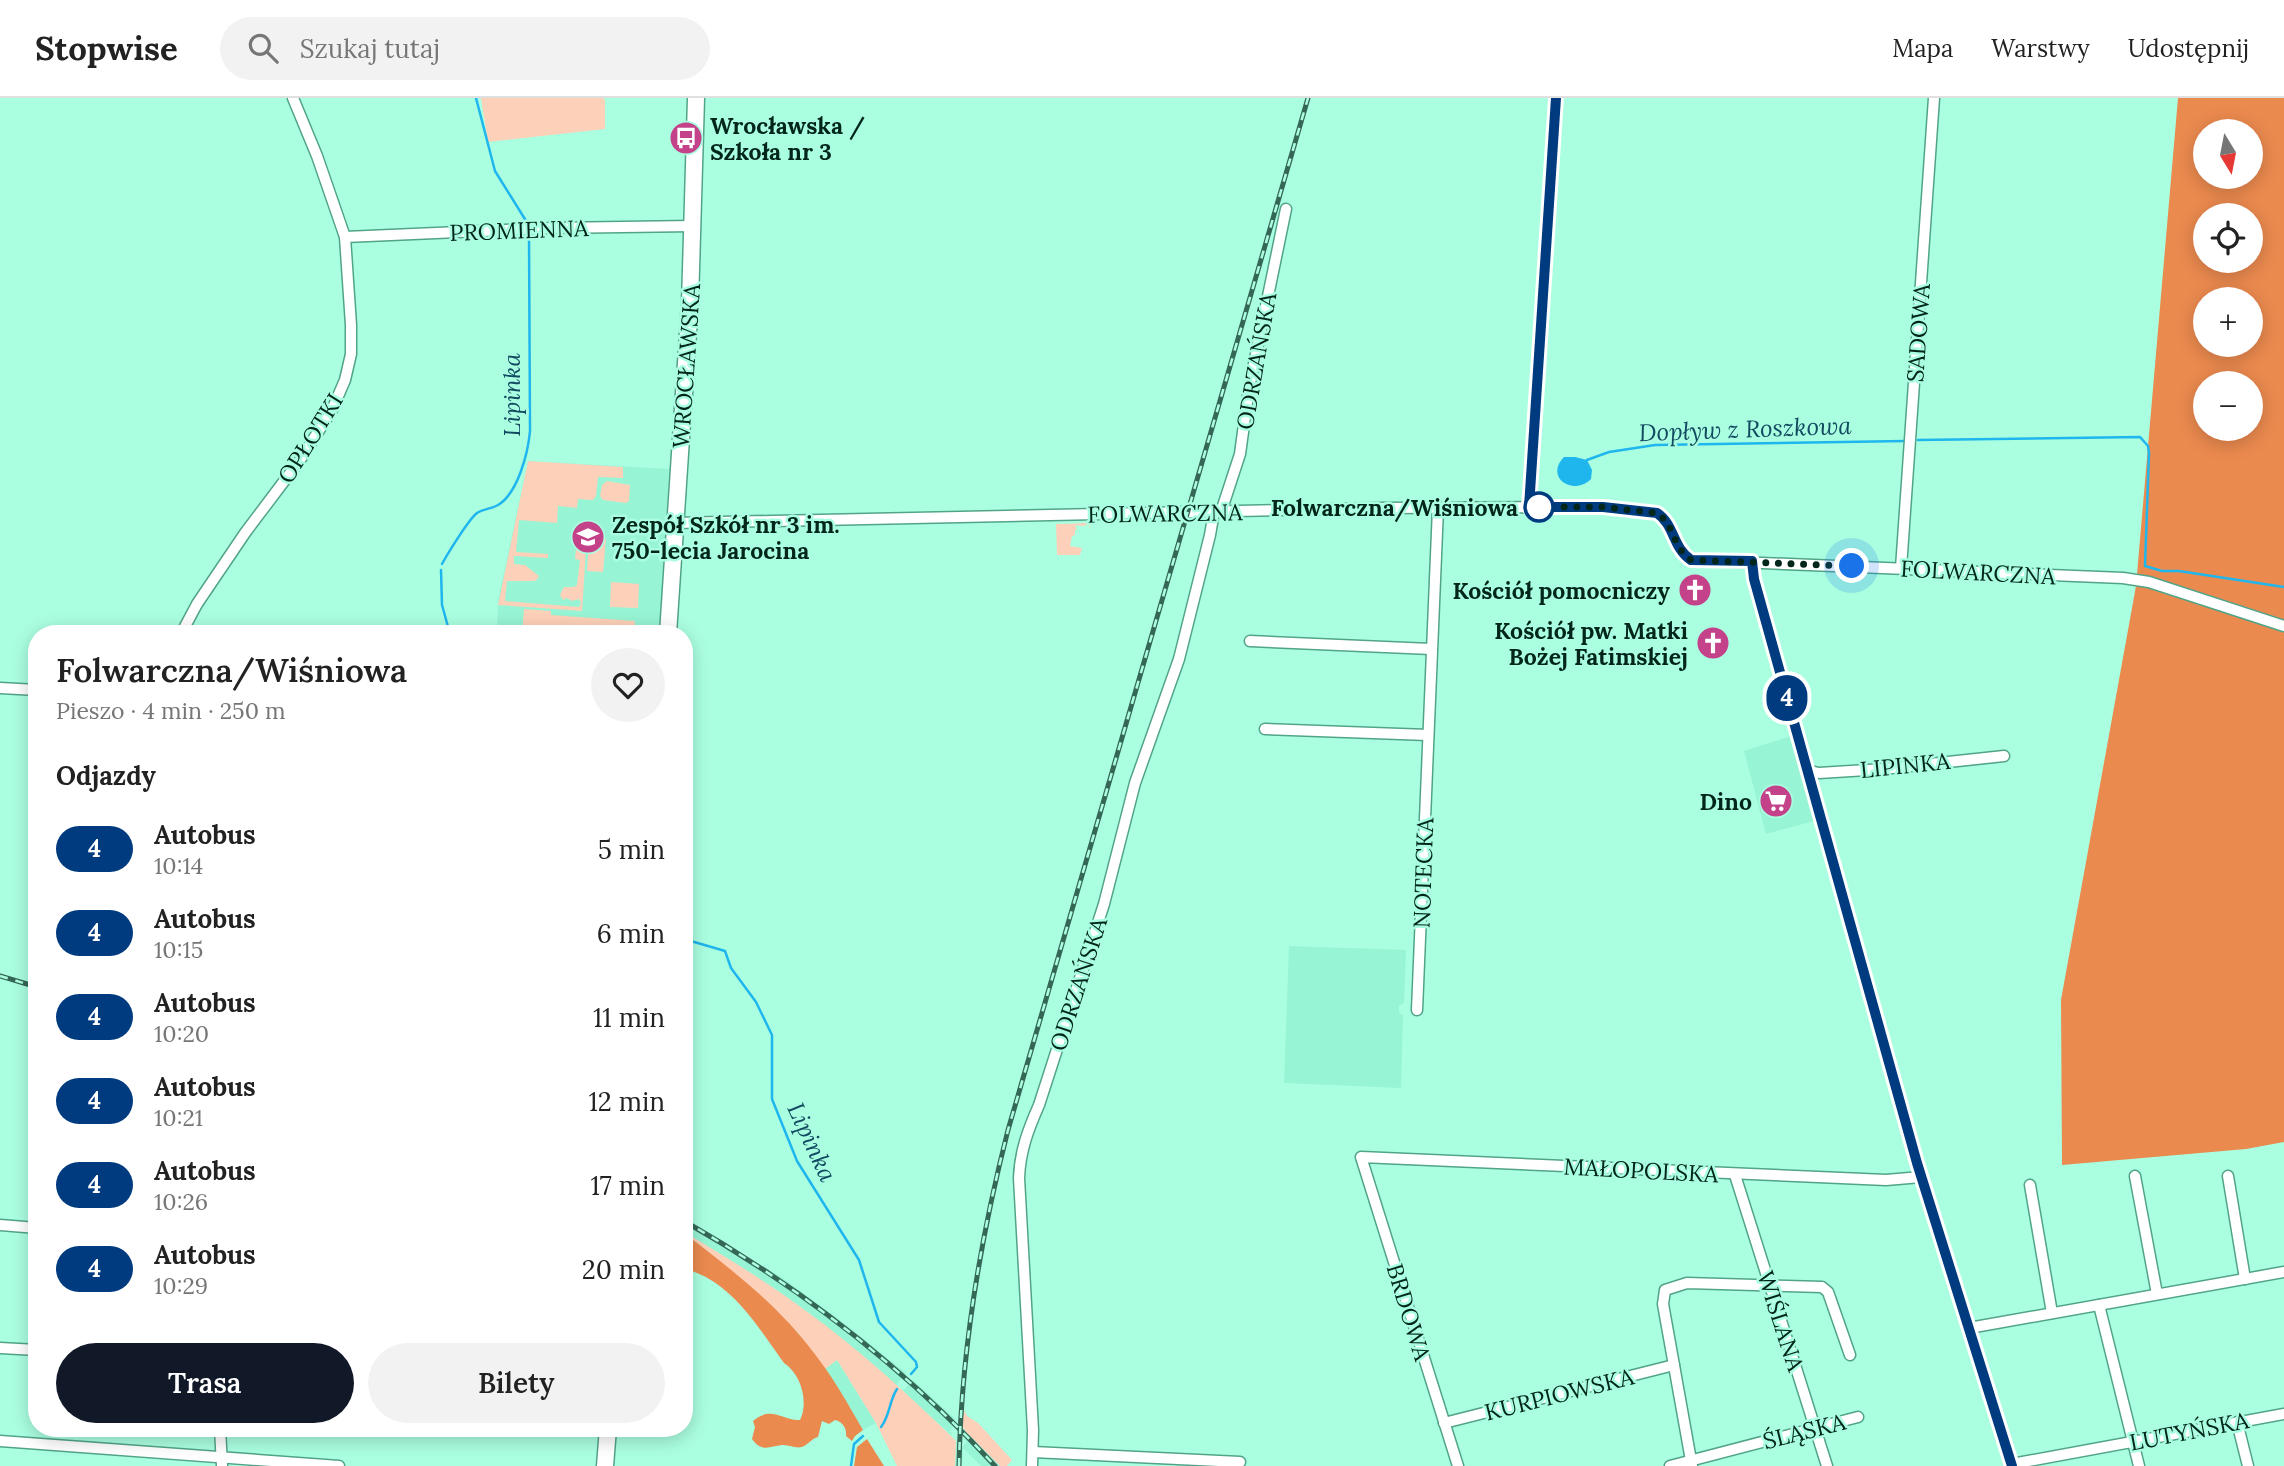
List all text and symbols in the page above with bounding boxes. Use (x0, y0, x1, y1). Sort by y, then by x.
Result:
search box (220, 17, 710, 80)
text: Stopwise (35, 27, 178, 69)
icon: search (244, 29, 282, 67)
text: Szukaj tutaj (300, 32, 440, 65)
text: Mapa (1892, 33, 1953, 64)
text: Warstwy (1991, 33, 2090, 64)
text: Udostępnij (2128, 33, 2249, 64)
place label: Wrocławska / Szkoła nr 3 (710, 111, 865, 166)
bus stop icon: Wrocławska / Szkoła nr 3 (667, 119, 705, 157)
north arrow (2193, 119, 2263, 189)
map controls (2193, 119, 2263, 441)
button: locate (2193, 203, 2263, 273)
street label: PROMIENNA (449, 213, 590, 247)
street label: WROCŁAWSKA (666, 282, 706, 449)
street label: SADOWA (1900, 282, 1936, 383)
button: + (2193, 287, 2263, 357)
street label: ODRZAŃSKA (1230, 290, 1282, 432)
water label: Lipinka (496, 353, 527, 437)
button: − (2193, 371, 2263, 441)
street label: OPŁOTKI (271, 388, 349, 488)
water label: Dopływ z Roszkowa (1638, 410, 1853, 448)
marker: Folwarczna/Wiśniowa (1524, 492, 1554, 522)
place label: Folwarczna/Wiśniowa (1271, 493, 1518, 523)
street label: FOLWARCZNA (1087, 497, 1243, 529)
place label: Zespół Szkół nr 3 im. 750-lecia Jarocina (612, 510, 840, 565)
school or university icon: Zespół Szkół nr 3 im. 750-lecia Jarocina (569, 518, 607, 556)
your location (1834, 548, 1869, 583)
street label: FOLWARCZNA (1900, 553, 2057, 591)
church icon: Kościół pomocniczy (1676, 571, 1714, 609)
place label: Kościół pomocniczy (1452, 576, 1670, 605)
place label: Kościół pw. Matki Bożej Fatimskiej (1494, 616, 1688, 671)
church icon: Kościół pw. Matki Bożej Fatimskiej (1694, 624, 1732, 662)
button: heart (591, 648, 665, 722)
text: Folwarczna/Wiśniowa (56, 649, 407, 691)
line badge: 4 (1764, 675, 1810, 721)
text: 4 (1780, 682, 1794, 713)
text: Pieszo · 4 min · 250 m (56, 696, 286, 725)
street label: LIPINKA (1859, 746, 1952, 784)
text: Odjazdy (56, 759, 156, 792)
supermarket icon: Dino (1757, 782, 1795, 820)
place label: Dino (1699, 787, 1752, 816)
street label: NOTECKA (1407, 817, 1439, 929)
text: Autobus (154, 818, 256, 851)
text: 4 (88, 833, 101, 864)
text: 5 min (598, 833, 665, 866)
text: 10:14 (154, 851, 203, 880)
text: Autobus (154, 902, 256, 935)
street label: ODRZAŃSKA (1043, 913, 1113, 1054)
text: 4 (88, 917, 101, 948)
text: 6 min (597, 917, 665, 950)
text: 10:15 (154, 935, 203, 964)
text: Autobus (154, 986, 256, 1019)
text: 4 (88, 1001, 101, 1032)
text: 11 min (593, 1001, 665, 1034)
text: 10:20 (154, 1019, 209, 1048)
text: Autobus (154, 1070, 256, 1103)
text: 4 (88, 1085, 101, 1116)
text: 12 min (588, 1085, 665, 1118)
water label: Lipinka (780, 1098, 844, 1187)
text: 10:21 (154, 1103, 203, 1132)
street label: MAŁOPOLSKA (1563, 1151, 1720, 1189)
text: Autobus (154, 1154, 256, 1187)
text: 4 (88, 1169, 101, 1200)
text: 17 min (590, 1169, 665, 1202)
text: 10:26 (154, 1187, 208, 1216)
text: Autobus (154, 1238, 256, 1271)
text: 4 (88, 1253, 101, 1284)
text: 20 min (582, 1253, 665, 1286)
street label: BRDOWA (1381, 1260, 1438, 1365)
street label: WIŚLANA (1751, 1267, 1811, 1375)
text: 10:29 (154, 1271, 208, 1300)
button: Trasa (56, 1343, 354, 1423)
button: Bilety (368, 1343, 665, 1423)
street label: KURPIOWSKA (1481, 1361, 1637, 1427)
street label: LUTYŃSKA (2127, 1405, 2252, 1457)
street label: ŚLĄSKA (1760, 1407, 1849, 1455)

